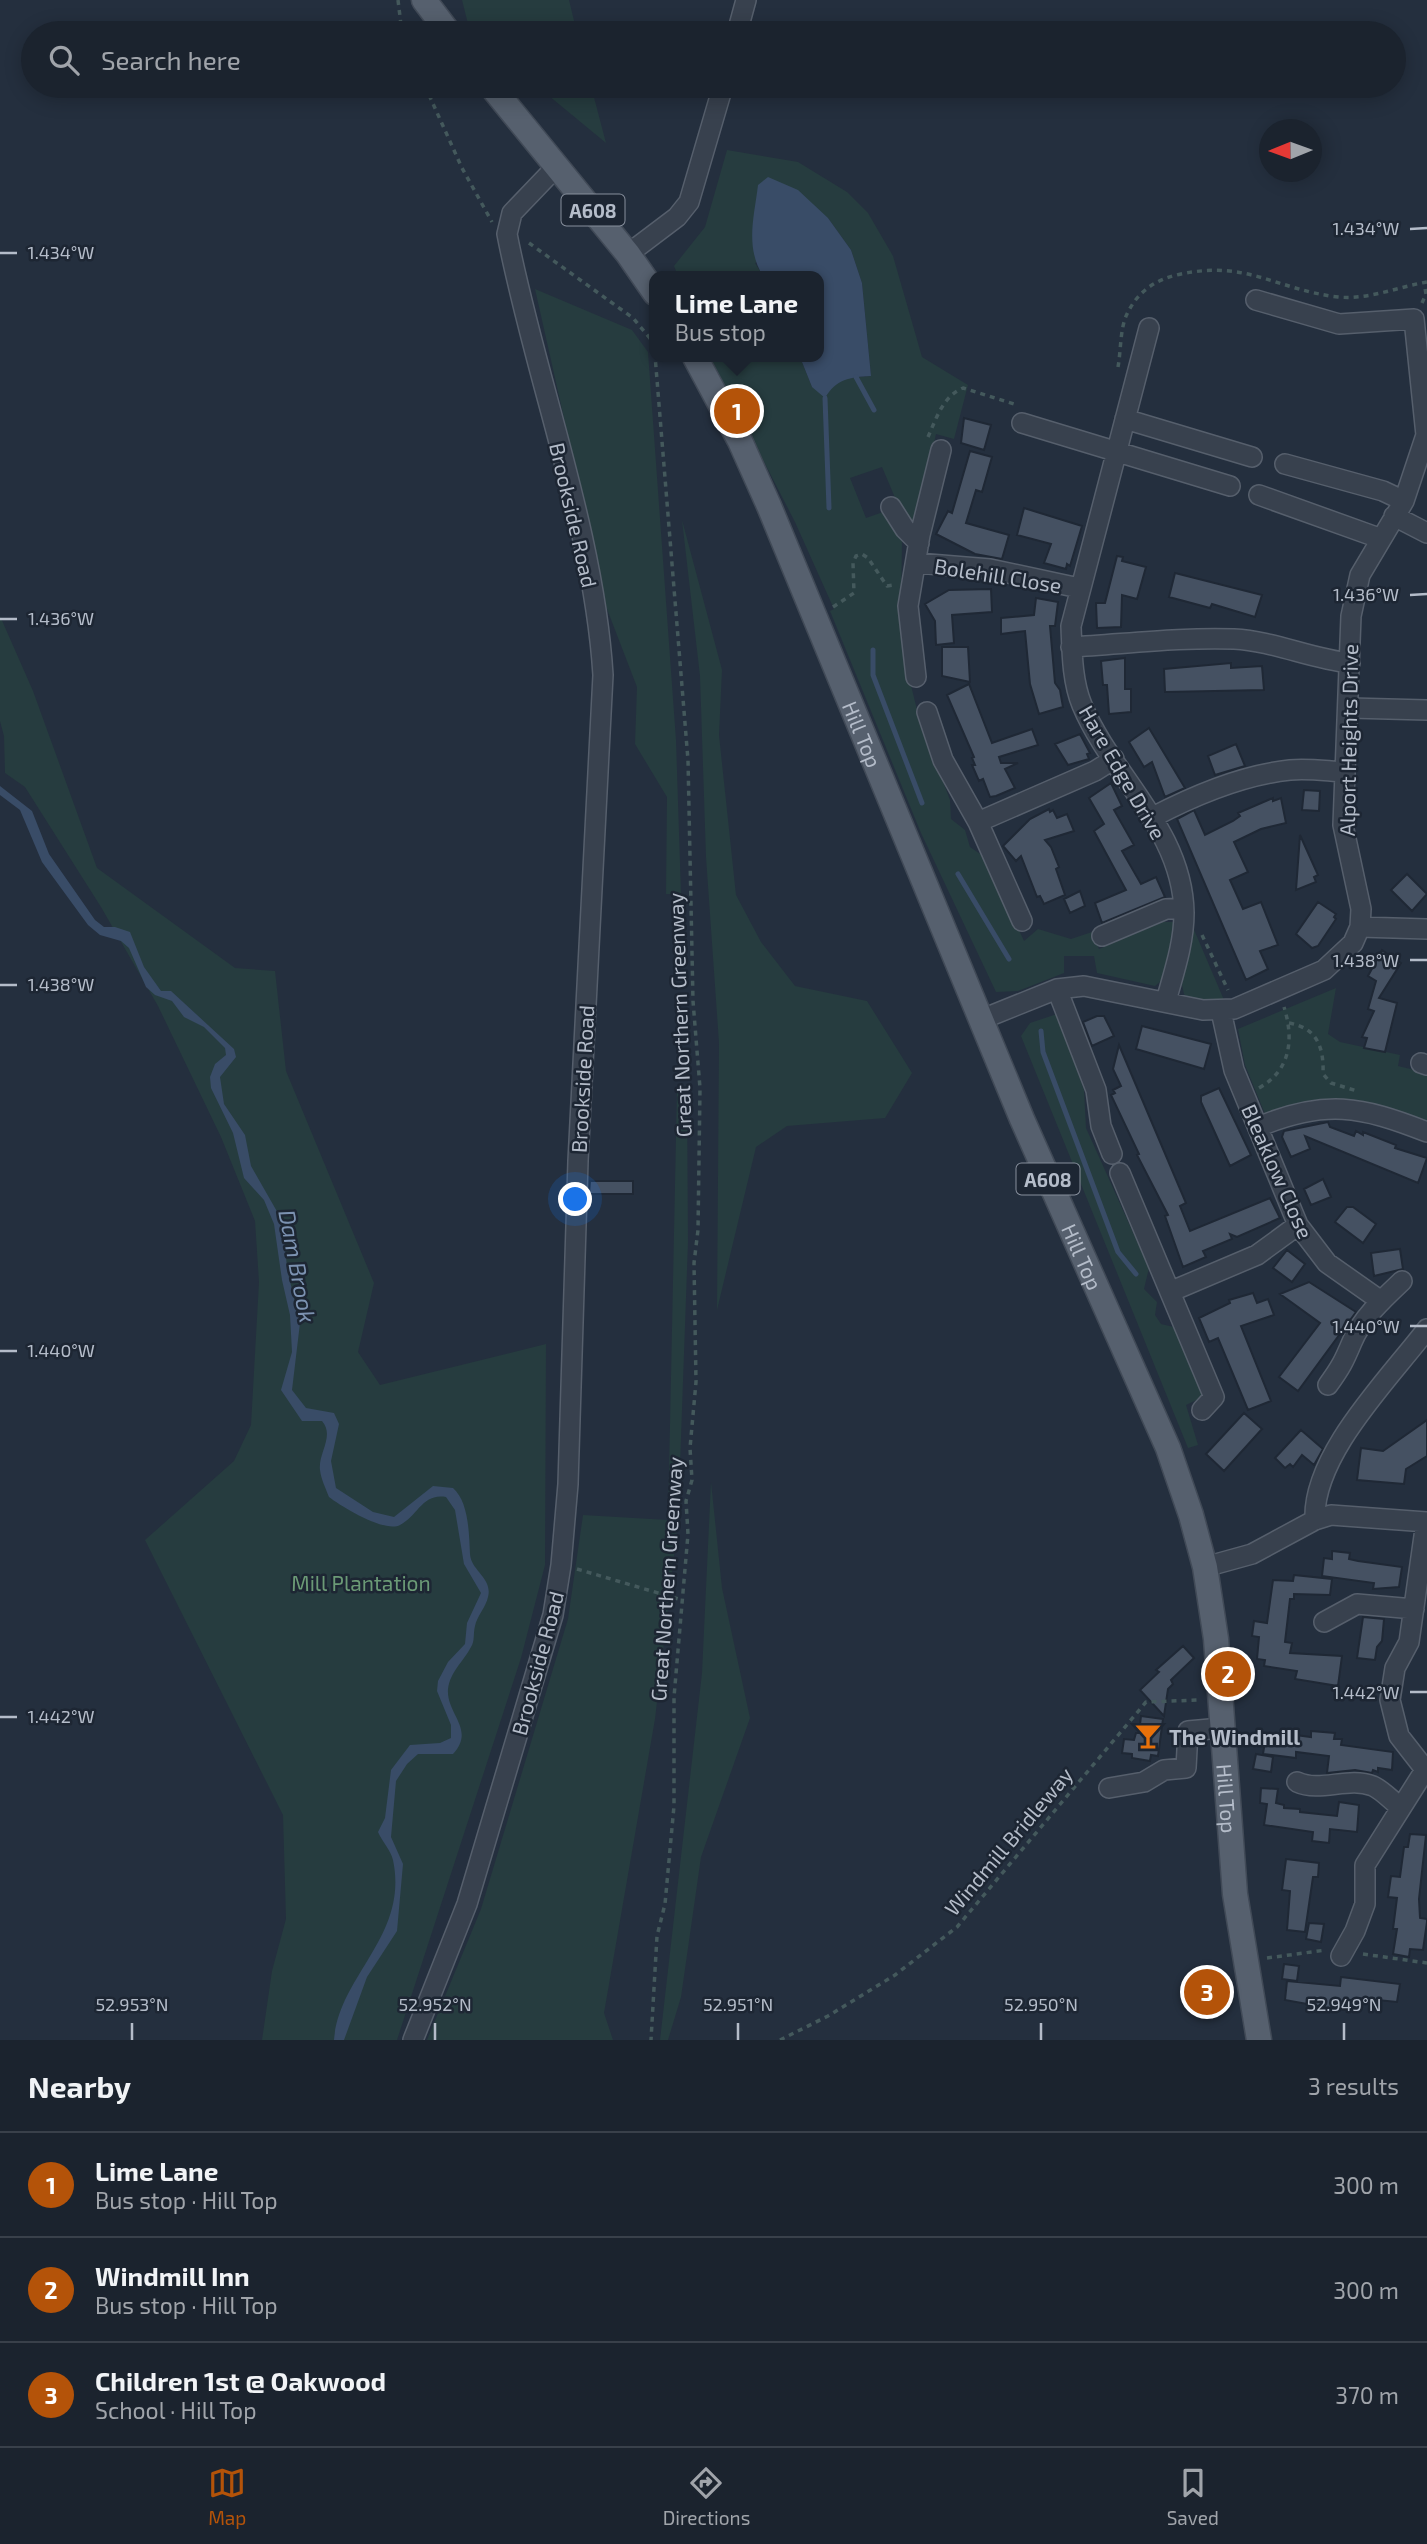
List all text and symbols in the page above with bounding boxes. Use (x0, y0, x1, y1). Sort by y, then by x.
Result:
search box (21, 21, 1406, 98)
icon: search (45, 41, 83, 79)
text: Search here (101, 44, 241, 75)
north arrow (1259, 119, 1322, 182)
road number: A608 (562, 194, 624, 226)
text: 1.434°W (1333, 217, 1399, 239)
text: 1.434°W (28, 241, 94, 263)
popup (649, 271, 824, 362)
text: Lime Lane (675, 287, 798, 318)
text: Bus stop (675, 318, 766, 346)
pin: 1 (714, 385, 760, 437)
street label: Brookside Road (545, 440, 603, 590)
street label: Bolehill Close (933, 553, 1063, 597)
text: 1.436°W (1333, 583, 1399, 605)
text: 1.436°W (28, 607, 94, 629)
street label: Alport Heights Drive (1334, 644, 1362, 836)
street label: Hill Top (838, 697, 888, 771)
street label: Hare Edge Drive (1074, 700, 1172, 844)
street label: Great Northern Greenway (662, 892, 696, 1138)
text: 1.438°W (1333, 949, 1399, 971)
text: 1.438°W (28, 973, 94, 995)
street label: Brookside Road (566, 1004, 598, 1154)
street label: Bleaklow Close (1237, 1100, 1319, 1242)
road number: A608 (1016, 1163, 1080, 1194)
your location (558, 1182, 592, 1216)
water label: Dam Brook (273, 1207, 323, 1325)
street label: Hill Top (1057, 1220, 1108, 1293)
text: 1.440°W (1332, 1315, 1400, 1337)
text: 1.440°W (27, 1339, 95, 1361)
street label: Great Northern Greenway (645, 1456, 687, 1702)
park label: Mill Plantation (291, 1570, 431, 1595)
street label: Brookside Road (506, 1588, 568, 1738)
pin: 2 (1205, 1648, 1251, 1700)
text: 1.442°W (1333, 1681, 1399, 1703)
text: 1.442°W (28, 1705, 94, 1727)
bar icon: The Windmill (1133, 1721, 1163, 1751)
place label: The Windmill (1169, 1724, 1300, 1749)
street label: Windmill Bridleway (939, 1762, 1077, 1920)
street label: Hill Top (1213, 1763, 1243, 1834)
pin: 3 (1184, 1966, 1230, 2018)
text: 52.953°N (95, 1993, 169, 2015)
text: 52.952°N (398, 1993, 472, 2015)
text: 52.951°N (703, 1993, 773, 2015)
text: 52.950°N (1004, 1993, 1078, 2015)
text: 52.949°N (1307, 1993, 1381, 2015)
text: Nearby (28, 2068, 131, 2104)
text: 3 results (1308, 2072, 1399, 2100)
text: Lime Lane (95, 2155, 218, 2186)
text: 1 (46, 2171, 56, 2199)
text: 300 m (1333, 2171, 1399, 2199)
text: Bus stop · Hill Top (95, 2186, 278, 2214)
text: Windmill Inn (95, 2260, 250, 2291)
text: 2 (44, 2276, 58, 2304)
text: 300 m (1333, 2276, 1399, 2304)
text: Bus stop · Hill Top (95, 2291, 278, 2319)
text: Children 1st @ Oakwood (95, 2365, 386, 2396)
text: 3 (44, 2381, 58, 2409)
text: 370 m (1335, 2381, 1399, 2409)
text: School · Hill Top (95, 2396, 257, 2424)
tab: Map (208, 2464, 246, 2529)
tab: Directions (663, 2464, 750, 2529)
tab: Saved (1167, 2464, 1219, 2529)

